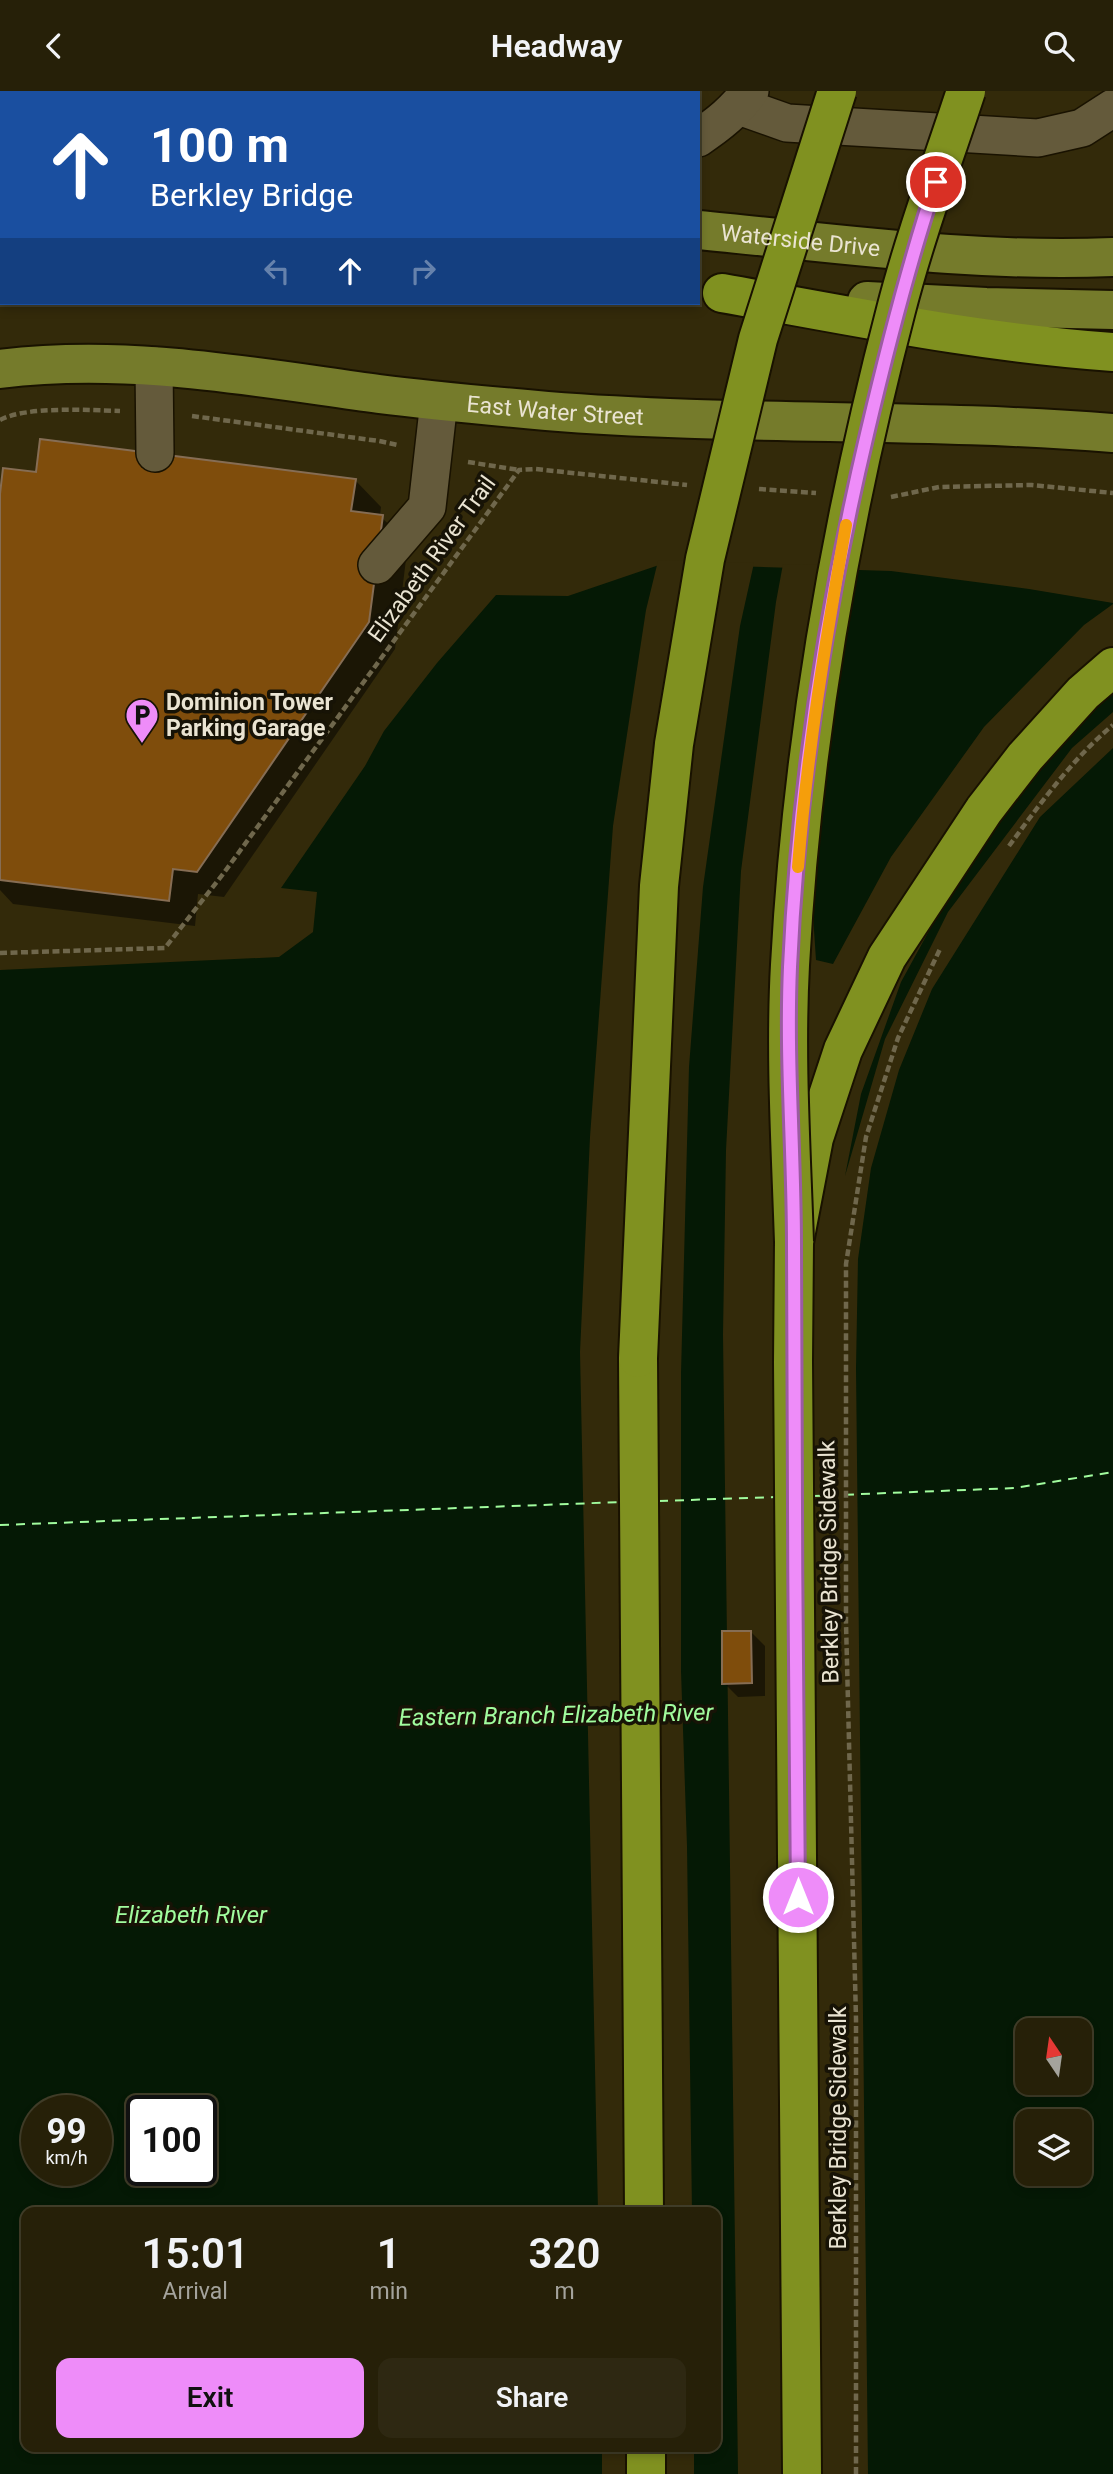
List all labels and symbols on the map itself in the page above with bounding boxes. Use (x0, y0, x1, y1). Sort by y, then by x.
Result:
pin (906, 152, 966, 212)
street label: Waterside Drive (719, 219, 881, 262)
street label: East Water Street (466, 390, 644, 430)
street label: Elizabeth River Trail (363, 471, 501, 647)
place label: Dominion Tower Parking Garage (166, 689, 334, 742)
parking icon: Dominion Tower Parking Garage (123, 696, 161, 745)
street label: Berkley Bridge Sidewalk (813, 1440, 845, 1684)
water label: Eastern Branch Elizabeth River (398, 1698, 715, 1732)
position arrow (761, 1860, 835, 1934)
water label: Elizabeth River (115, 1901, 268, 1929)
street label: Berkley Bridge Sidewalk (825, 2006, 852, 2250)
north arrow (1015, 2018, 1092, 2095)
speed limit sign: 100 (126, 2095, 217, 2186)

